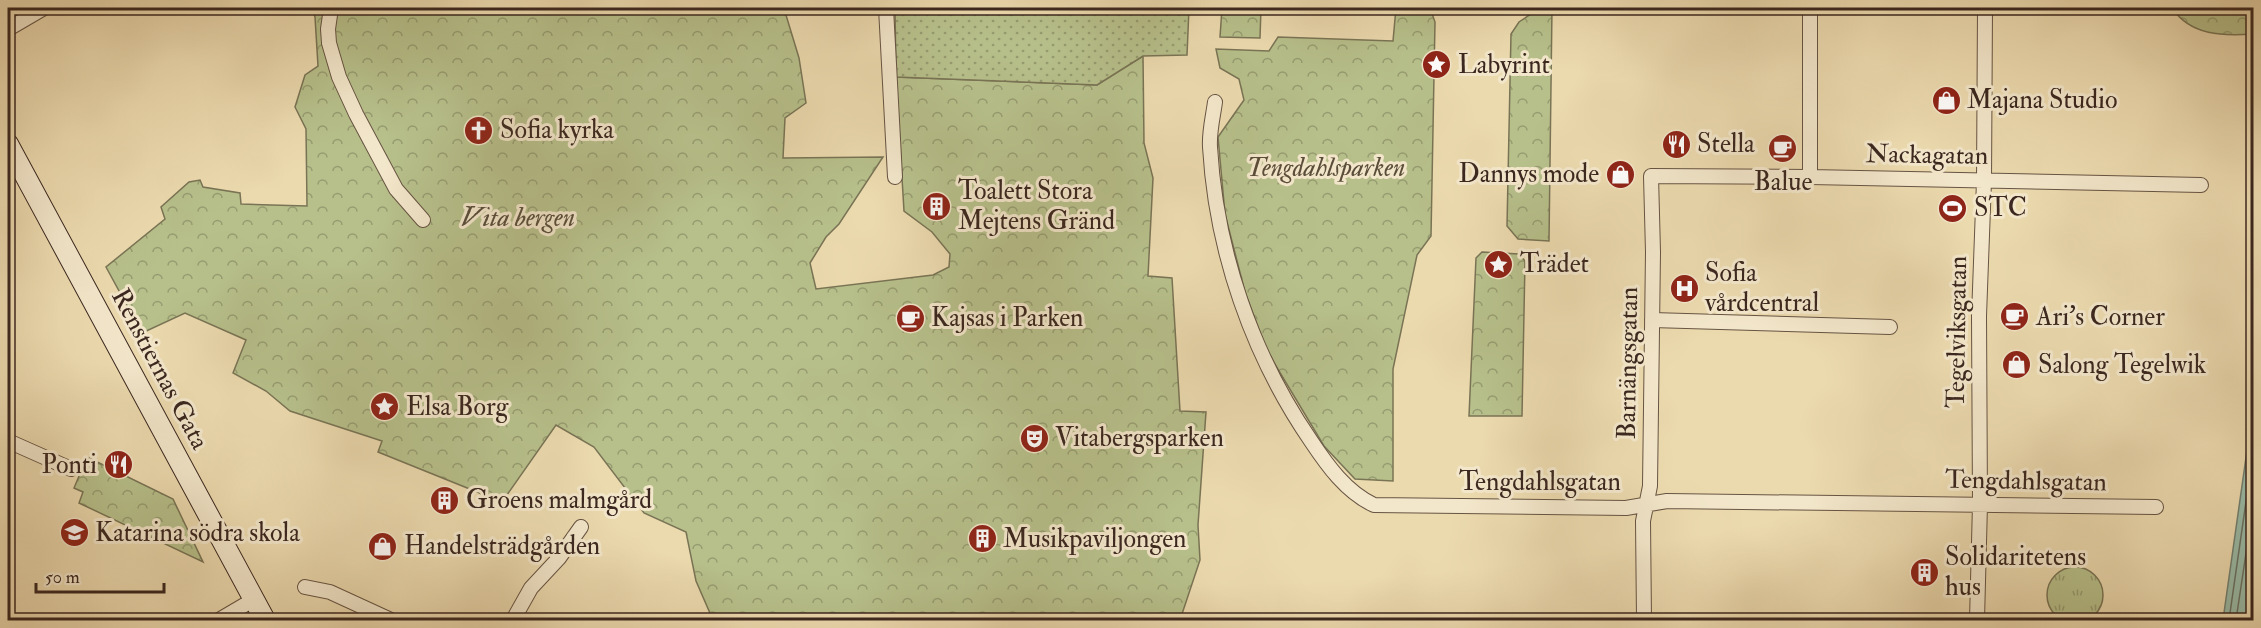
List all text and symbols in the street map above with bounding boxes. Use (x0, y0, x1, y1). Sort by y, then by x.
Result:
place icon: Labyrint (1421, 49, 1453, 81)
place label: Labyrint (1458, 49, 1550, 81)
shop icon: Majana Studio (1930, 84, 1962, 116)
place label: Majana Studio (1967, 84, 2117, 116)
church icon: Sofia kyrka (463, 114, 495, 146)
place label: Sofia kyrka (500, 114, 614, 146)
restaurant icon: Stella (1660, 128, 1692, 160)
place label: Stella (1697, 128, 1755, 160)
cafe icon: Balue (1767, 132, 1799, 164)
street label: Nackagatan (1865, 138, 1989, 172)
park label: Tengdahlsparken (1247, 152, 1405, 184)
place label: Dannys mode (1459, 158, 1599, 190)
shop icon: Dannys mode (1604, 158, 1636, 190)
place label: Balue (1754, 166, 1812, 198)
place label: Toalett Stora Mejtens Gränd (958, 175, 1115, 237)
building icon: Toalett Stora Mejtens Gränd (921, 190, 953, 222)
sports icon: STC (1937, 192, 1969, 224)
place label: STC (1974, 192, 2027, 224)
park label: Vita bergen (461, 202, 575, 234)
place icon: Trädet (1483, 248, 1515, 280)
place label: Trädet (1520, 248, 1589, 280)
street label: Tegelviksgatan (1940, 256, 1974, 408)
place label: Sofia vårdcentral (1704, 257, 1820, 319)
hospital icon: Sofia vårdcentral (1668, 272, 1700, 304)
street label: Renstiernas Gata (104, 283, 216, 455)
street label: Barnängsgatan (1611, 286, 1645, 440)
cafe icon: Ari's Corner (1999, 301, 2031, 333)
place label: Ari's Corner (2035, 301, 2165, 333)
cafe icon: Kajsas i Parken (894, 302, 926, 334)
place label: Kajsas i Parken (931, 302, 1083, 334)
shop icon: Salong Tegelwik (2001, 349, 2033, 381)
place label: Salong Tegelwik (2038, 349, 2207, 381)
place icon: Elsa Borg (369, 391, 401, 423)
place label: Elsa Borg (406, 391, 510, 423)
theatre icon: Vitabergsparken (1018, 422, 1050, 454)
place label: Vitabergsparken (1055, 422, 1224, 455)
place label: Ponti (41, 449, 97, 481)
restaurant icon: Ponti (102, 449, 134, 481)
street label: Tengdahlsgatan (1945, 464, 2107, 498)
street label: Tengdahlsgatan (1459, 466, 1621, 498)
building icon: Groens malmgård (429, 484, 461, 516)
place label: Groens malmgård (466, 484, 652, 516)
school or university icon: Katarina södra skola (58, 517, 90, 549)
place label: Katarina södra skola (95, 517, 300, 549)
building icon: Musikpaviljongen (966, 523, 998, 555)
place label: Musikpaviljongen (1003, 523, 1187, 556)
shop icon: Handelsträdgården (367, 530, 399, 562)
place label: Handelsträdgården (404, 530, 600, 562)
place label: Solidaritetens hus (1945, 541, 2086, 603)
scale bar (36, 556, 164, 594)
building icon: Solidaritetens hus (1908, 556, 1940, 588)
text: 50 m (45, 566, 80, 589)

